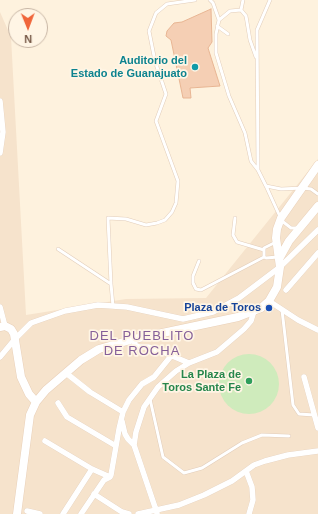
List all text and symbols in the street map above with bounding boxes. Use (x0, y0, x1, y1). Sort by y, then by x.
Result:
north arrow (8, 8, 48, 48)
text: N (24, 33, 32, 45)
place label: Auditorio del Estado de Guanajuato (71, 54, 187, 80)
marker: Auditorio del Estado de Guanajuato (190, 62, 200, 72)
place label: Plaza de Toros (184, 301, 261, 315)
marker: Plaza de Toros (264, 303, 274, 313)
district label: DEL PUEBLITO DE ROCHA (90, 328, 194, 359)
place label: La Plaza de Toros Sante Fe (162, 368, 241, 394)
marker: La Plaza de Toros Sante Fe (244, 376, 254, 386)

